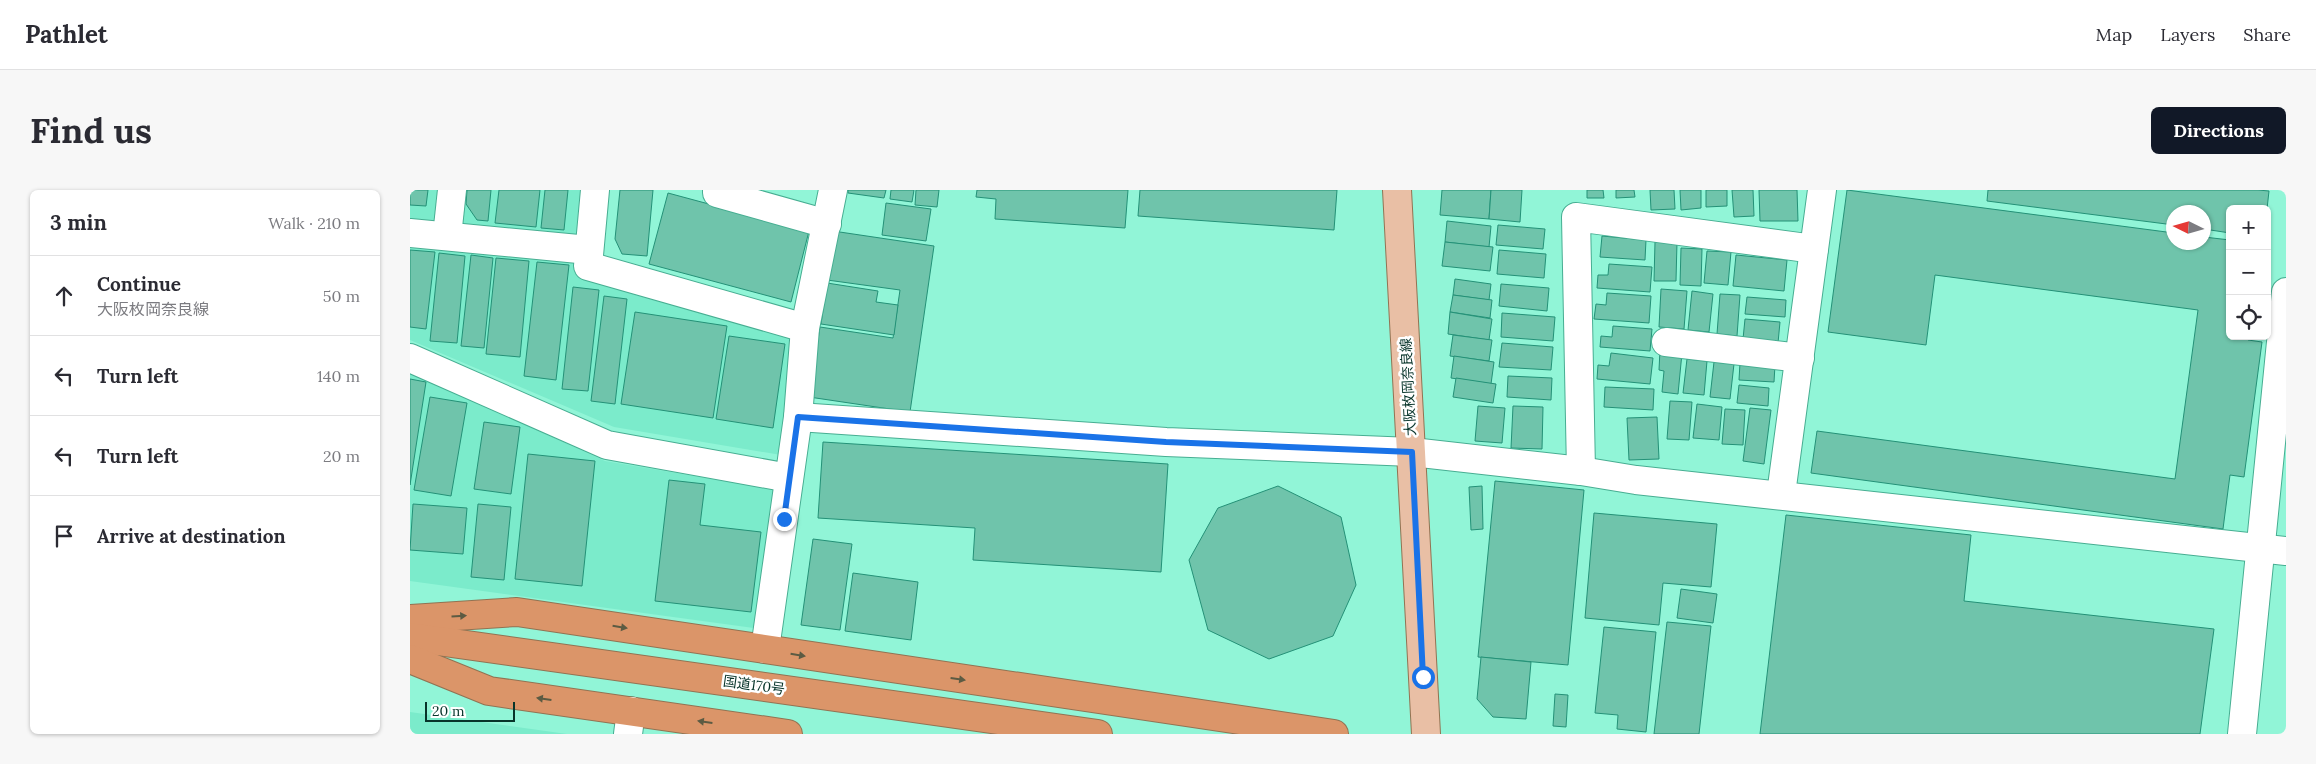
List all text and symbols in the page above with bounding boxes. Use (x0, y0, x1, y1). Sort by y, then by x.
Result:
text: Pathlet (25, 19, 108, 50)
text: Map (2096, 23, 2132, 46)
text: Layers (2160, 23, 2215, 46)
text: Share (2243, 23, 2291, 46)
button: Directions (2151, 107, 2286, 154)
text: Find us (30, 108, 152, 153)
north arrow (2166, 205, 2211, 250)
map controls (2226, 205, 2271, 340)
button: + (2226, 205, 2271, 250)
text: 3 min (50, 209, 107, 236)
text: Walk · 210 m (268, 213, 360, 233)
button: − (2226, 250, 2271, 295)
text: Continue (97, 272, 181, 296)
icon: ahead (50, 282, 78, 310)
text: 50 m (323, 286, 360, 306)
button: locate (2226, 295, 2271, 340)
text: 大阪枚岡奈良線 (97, 299, 209, 319)
street label: 大阪枚岡奈良線 (1396, 338, 1420, 436)
icon: left (50, 362, 78, 390)
text: Turn left (97, 364, 178, 388)
text: 140 m (317, 366, 360, 386)
icon: left (50, 442, 78, 470)
text: Turn left (97, 444, 178, 468)
text: 20 m (323, 446, 360, 466)
route end (773, 508, 796, 531)
icon: arrive (50, 522, 78, 550)
text: Arrive at destination (97, 524, 286, 548)
one-way arrow (451, 611, 467, 619)
one-way arrow (612, 624, 628, 632)
one-way arrow (790, 651, 806, 659)
route start (1412, 666, 1435, 689)
street label: 国道170号 (722, 672, 786, 698)
one-way arrow (951, 675, 967, 683)
one-way arrow (536, 694, 552, 702)
scale bar (425, 699, 515, 722)
text: 20 m (432, 702, 464, 720)
one-way arrow (697, 718, 713, 726)

